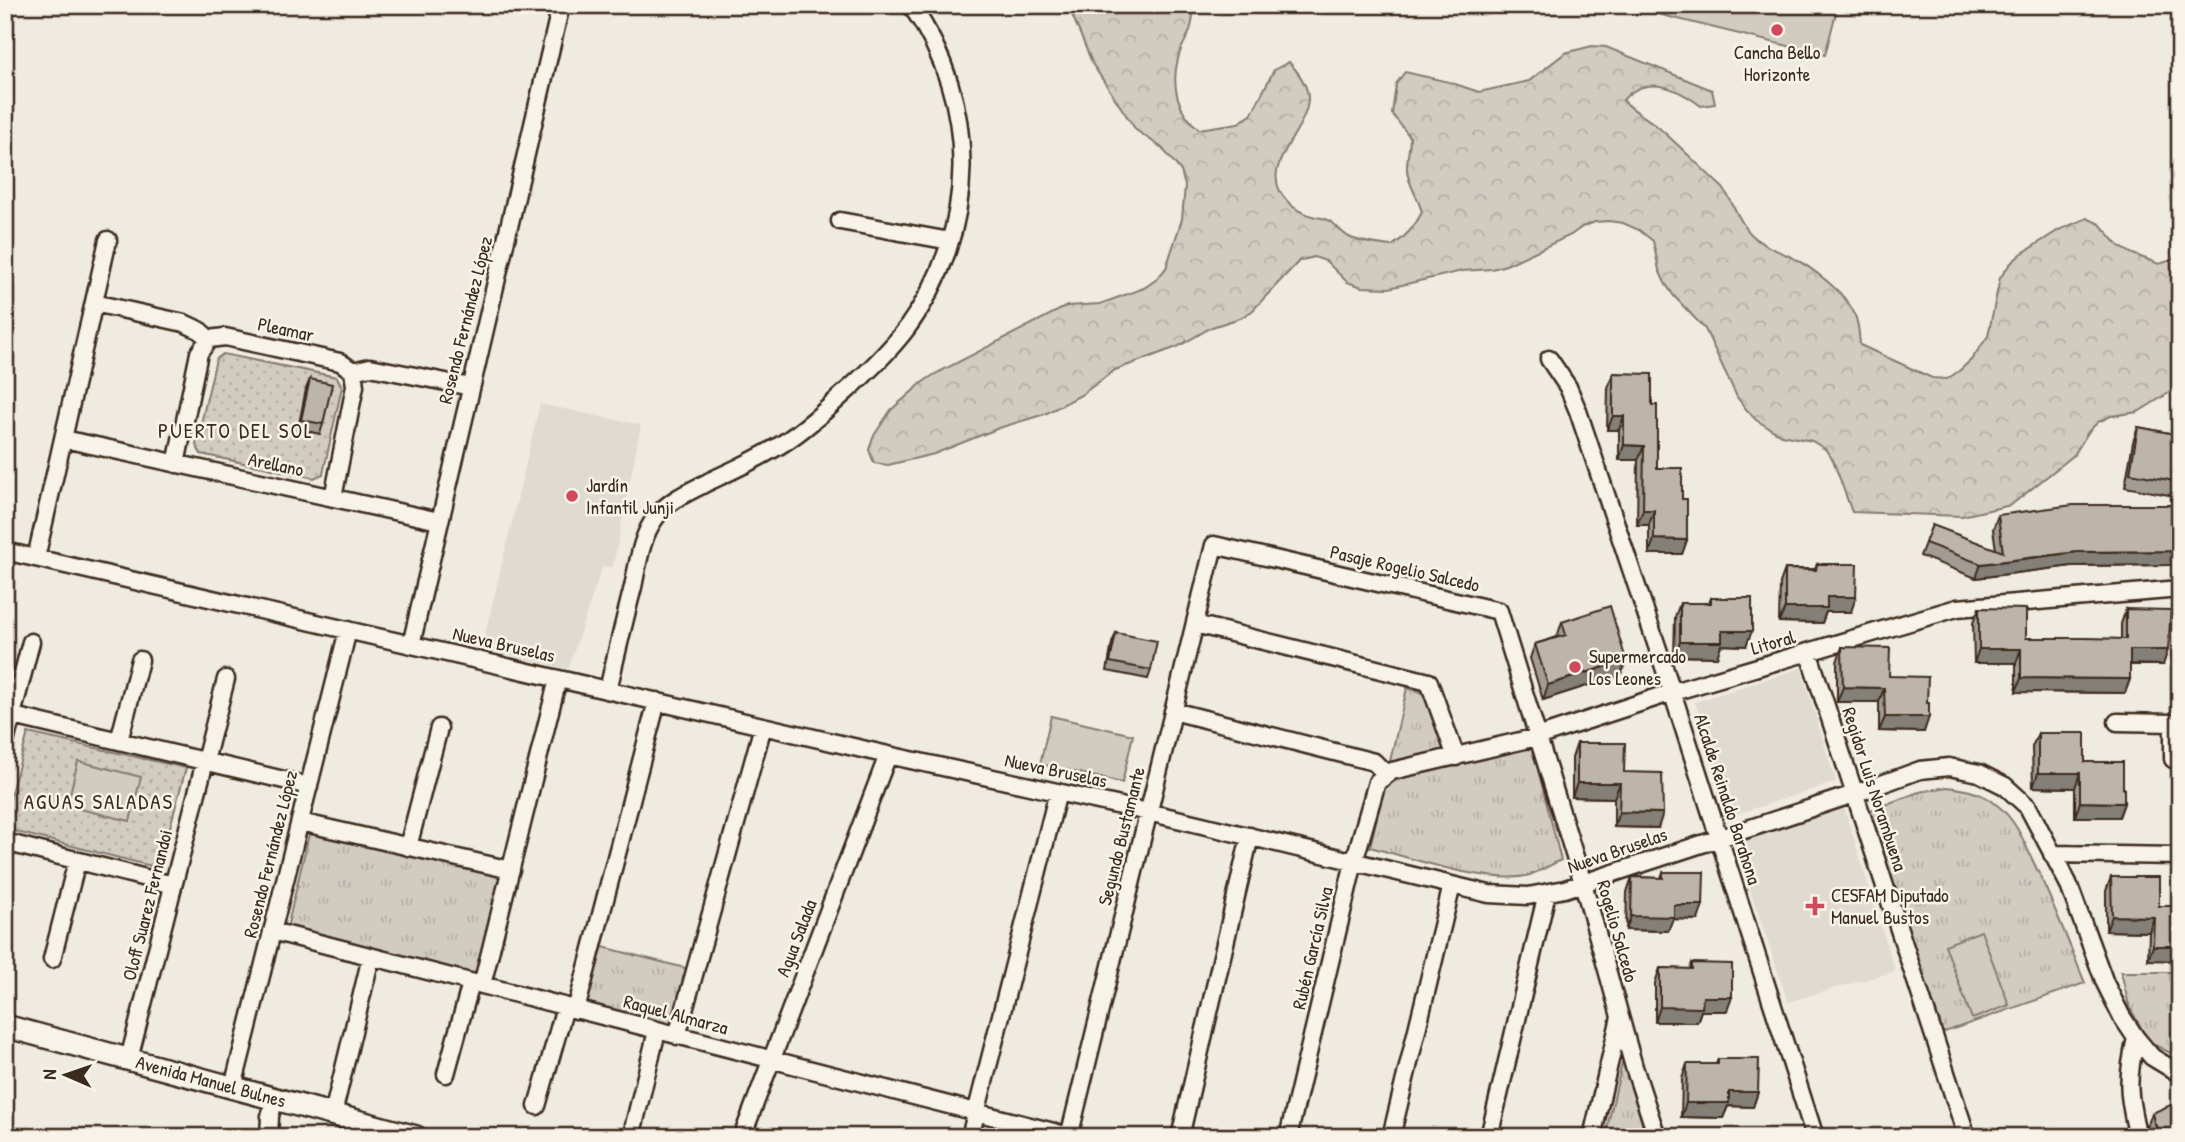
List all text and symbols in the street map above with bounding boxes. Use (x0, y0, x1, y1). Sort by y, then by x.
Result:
marker: Cancha Bello Horizonte (1769, 22, 1785, 38)
place label: Cancha Bello Horizonte (1734, 39, 1821, 87)
street label: Rosendo Fernández López (432, 233, 498, 407)
street label: Pleamar (255, 310, 317, 348)
district label: PUERTO DEL SOL (158, 416, 314, 445)
street label: Arellano (246, 445, 306, 483)
place label: Jardín Infantil Junji (586, 472, 674, 520)
marker: Jardín Infantil Junji (564, 488, 580, 504)
street label: Pasaje Rogelio Salcedo (1328, 538, 1483, 598)
street label: Nueva Bruselas (450, 620, 558, 668)
street label: Litoral (1748, 623, 1799, 661)
place label: Supermercado Los Leones (1589, 643, 1686, 691)
marker: Supermercado Los Leones (1567, 659, 1583, 675)
street label: Regidor Luis Norambuena (1836, 704, 1914, 875)
street label: Alcalde Reinaldo Barahona (1688, 710, 1768, 888)
street label: Nueva Bruselas (1002, 746, 1110, 794)
street label: Segundo Bustamante (1091, 764, 1151, 908)
street label: Rosendo Fernández López (237, 767, 303, 941)
district label: AGUAS SALADAS (24, 787, 174, 816)
street label: Nueva Bruselas (1564, 821, 1670, 879)
street label: Oloff Suarez Fernandoi (116, 827, 178, 983)
street label: Rogelio Salcedo (1591, 877, 1645, 985)
place label: CESFAM Diputado Manuel Bustos (1831, 882, 1949, 930)
street label: Rubén García Silva (1285, 884, 1339, 1012)
street label: Agua Salada (769, 895, 823, 980)
marker: CESFAM Diputado Manuel Bustos (1805, 896, 1825, 916)
street label: Raquel Almarza (621, 988, 732, 1041)
north arrow (32, 1040, 102, 1110)
street label: Avenida Manuel Bulnes (133, 1048, 289, 1114)
text: N (36, 1069, 62, 1080)

